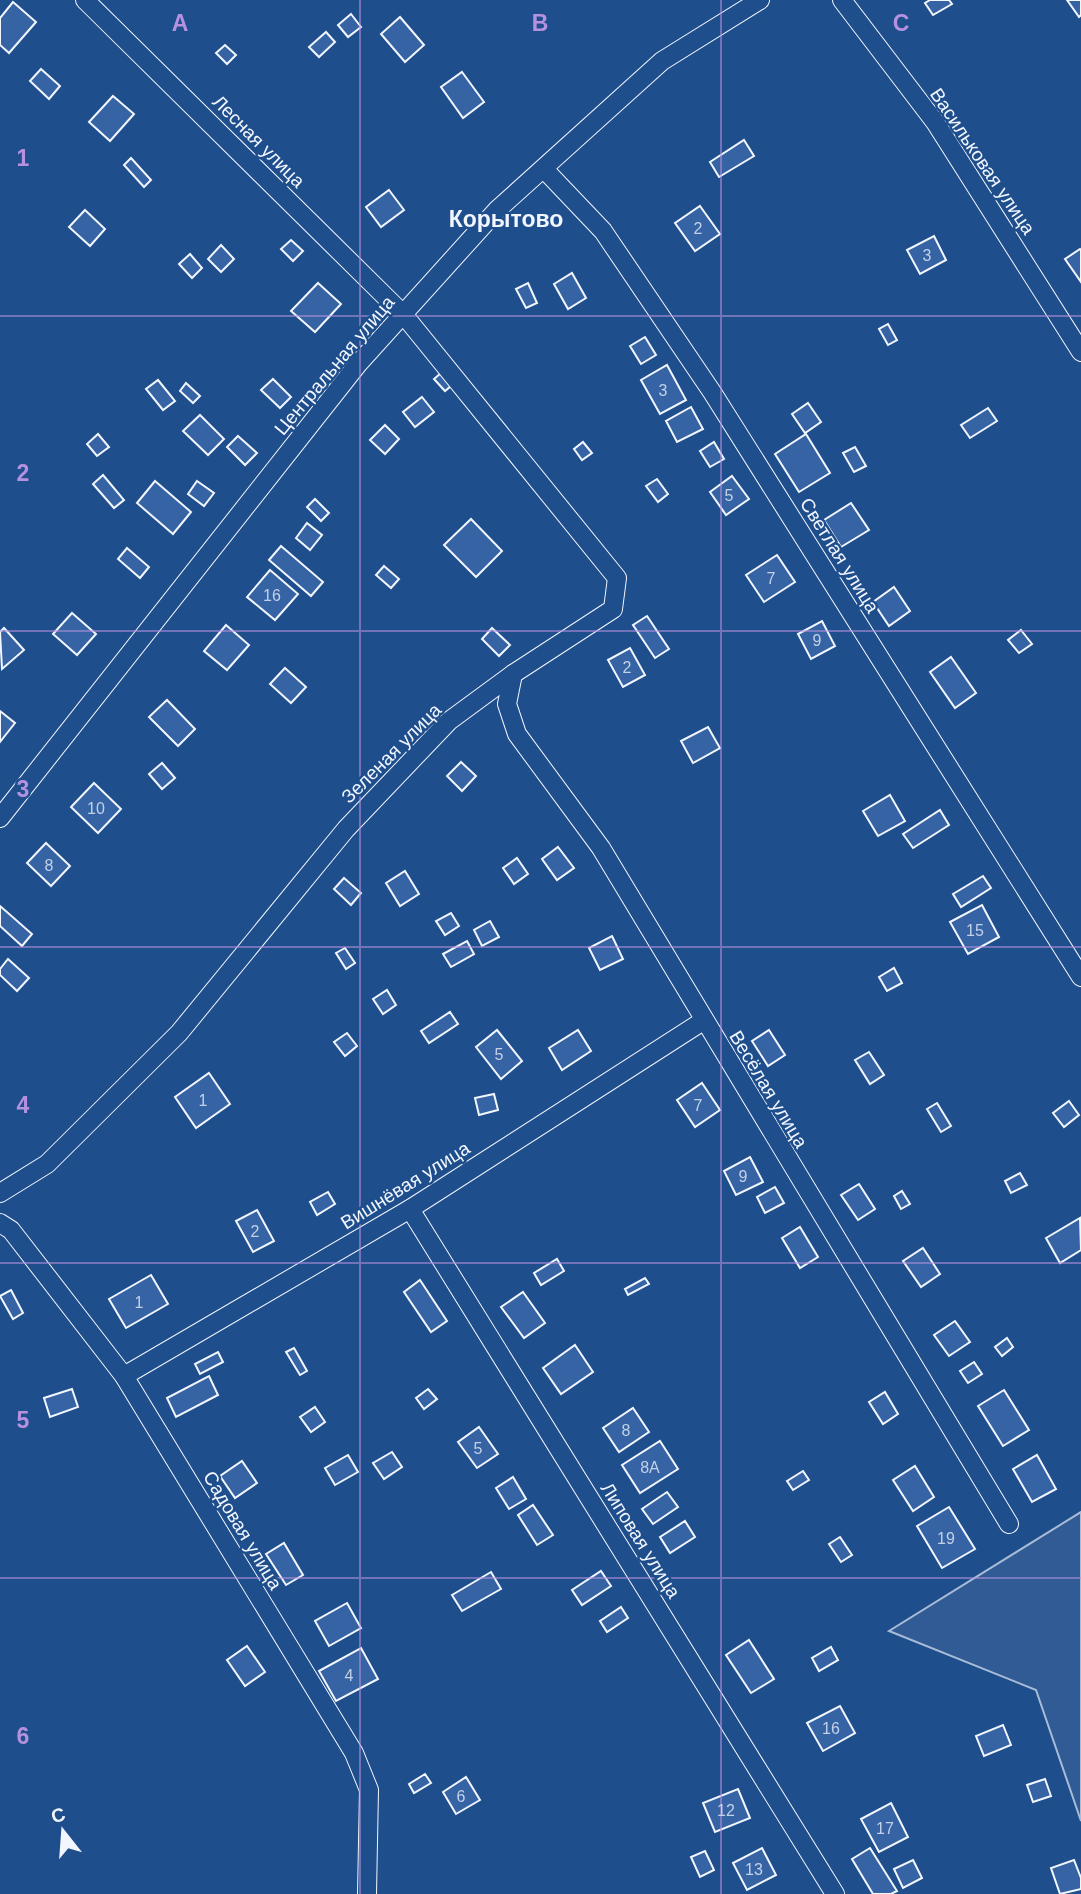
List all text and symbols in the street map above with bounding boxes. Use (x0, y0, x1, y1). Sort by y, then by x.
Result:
text: A (172, 10, 188, 36)
text: B (532, 10, 548, 36)
text: C (893, 10, 909, 36)
street label: Васильковая улица (926, 84, 1040, 239)
street label: Лесная улица (208, 91, 309, 192)
text: 1 (17, 145, 30, 171)
district label: Корытово (449, 206, 563, 232)
house number: 2 (694, 220, 703, 237)
house number: 3 (923, 247, 932, 264)
street label: Центральная улица (270, 291, 399, 439)
house number: 3 (659, 382, 668, 399)
text: 2 (17, 460, 29, 486)
house number: 5 (725, 487, 734, 504)
street label: Светлая улица (796, 494, 883, 617)
house number: 7 (767, 570, 776, 587)
house number: 16 (263, 587, 281, 604)
house number: 9 (813, 632, 822, 649)
house number: 2 (623, 659, 632, 676)
street label: Зеленая улица (337, 699, 446, 807)
text: 3 (17, 776, 29, 802)
house number: 10 (87, 800, 105, 817)
house number: 8 (45, 857, 54, 874)
house number: 15 (966, 922, 984, 939)
street label: Весёлая улица (725, 1027, 812, 1152)
house number: 5 (495, 1046, 504, 1063)
text: 4 (17, 1092, 30, 1118)
house number: 1 (199, 1092, 208, 1109)
house number: 7 (694, 1097, 703, 1114)
street label: Вишнёвая улица (337, 1137, 474, 1234)
house number: 9 (739, 1168, 748, 1185)
house number: 2 (251, 1223, 260, 1240)
house number: 1 (135, 1294, 144, 1311)
text: 5 (17, 1407, 30, 1433)
house number: 8 (622, 1422, 631, 1439)
house number: 5 (474, 1440, 483, 1457)
house number: 8А (640, 1459, 660, 1476)
street label: Садовая улица (199, 1467, 286, 1594)
street label: Липовая улица (597, 1479, 685, 1602)
house number: 19 (937, 1530, 955, 1547)
house number: 4 (345, 1667, 354, 1684)
house number: 16 (822, 1720, 840, 1737)
text: 6 (17, 1723, 29, 1749)
house number: 6 (457, 1788, 466, 1805)
north arrow (28, 1796, 98, 1866)
house number: 12 (717, 1802, 735, 1819)
text: С (49, 1803, 68, 1827)
house number: 17 (876, 1820, 894, 1837)
house number: 13 (745, 1861, 763, 1878)

